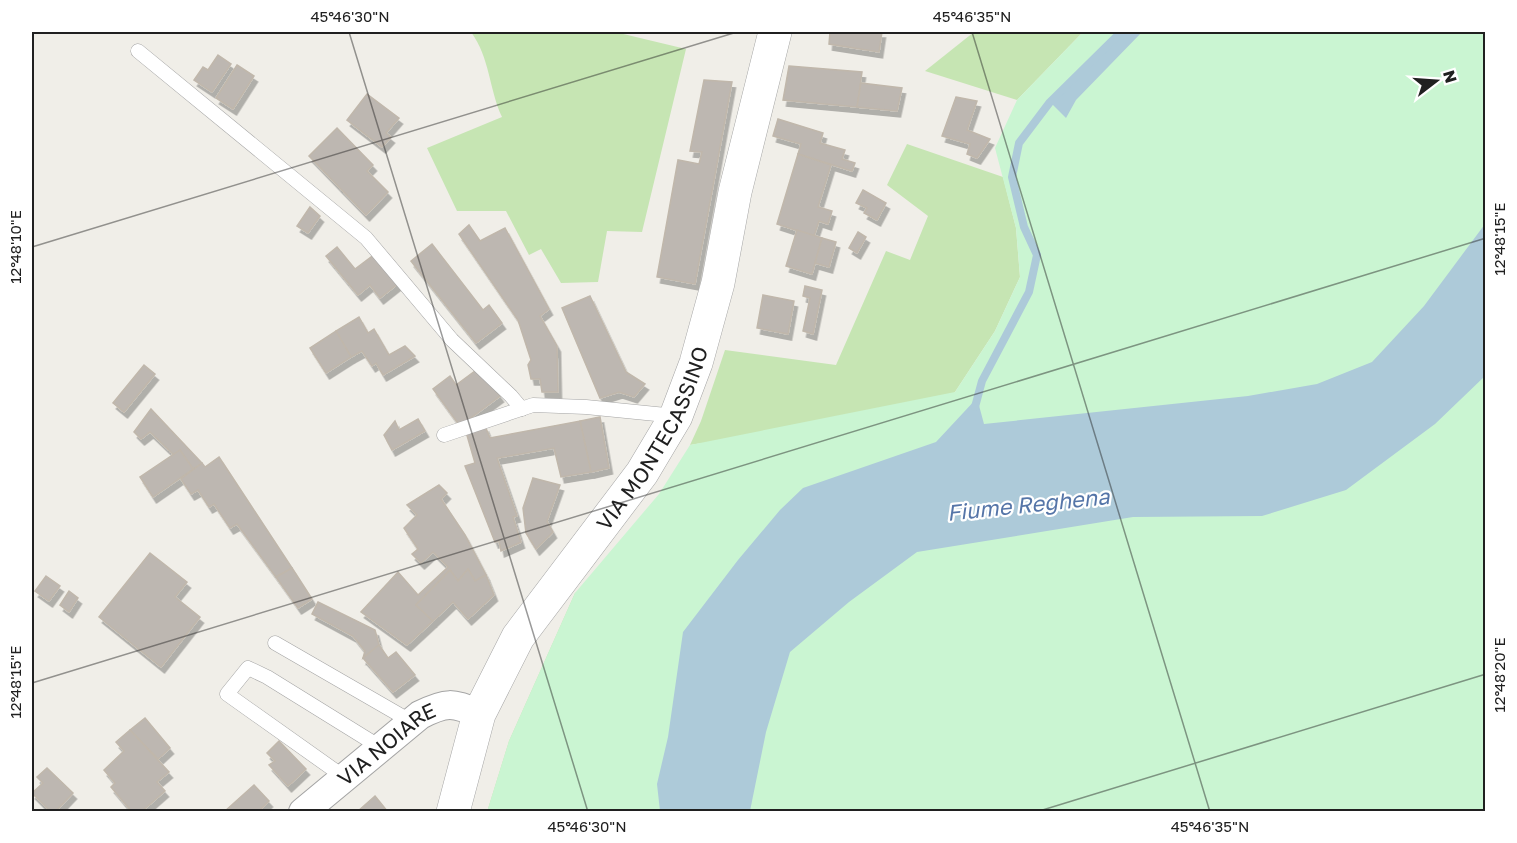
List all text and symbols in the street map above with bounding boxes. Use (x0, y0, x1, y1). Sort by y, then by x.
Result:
text: 45°46'30"N (310, 7, 390, 25)
text: 45°46'35"N (933, 7, 1011, 25)
north arrow (1406, 51, 1466, 111)
text: N (1439, 68, 1462, 85)
text: 12°48'15"E (1490, 202, 1508, 276)
text: 12°48'10"E (6, 210, 24, 284)
street label: VIA MONTECASSINO (590, 343, 713, 535)
water label: Fiume Reghena (945, 482, 1112, 526)
text: 12°48'20"E (1490, 637, 1508, 713)
text: 12°48'15"E (6, 645, 24, 719)
street label: VIA NOIARE (332, 696, 440, 791)
text: 45°46'30"N (547, 817, 627, 835)
text: 45°46'35"N (1171, 817, 1249, 835)

